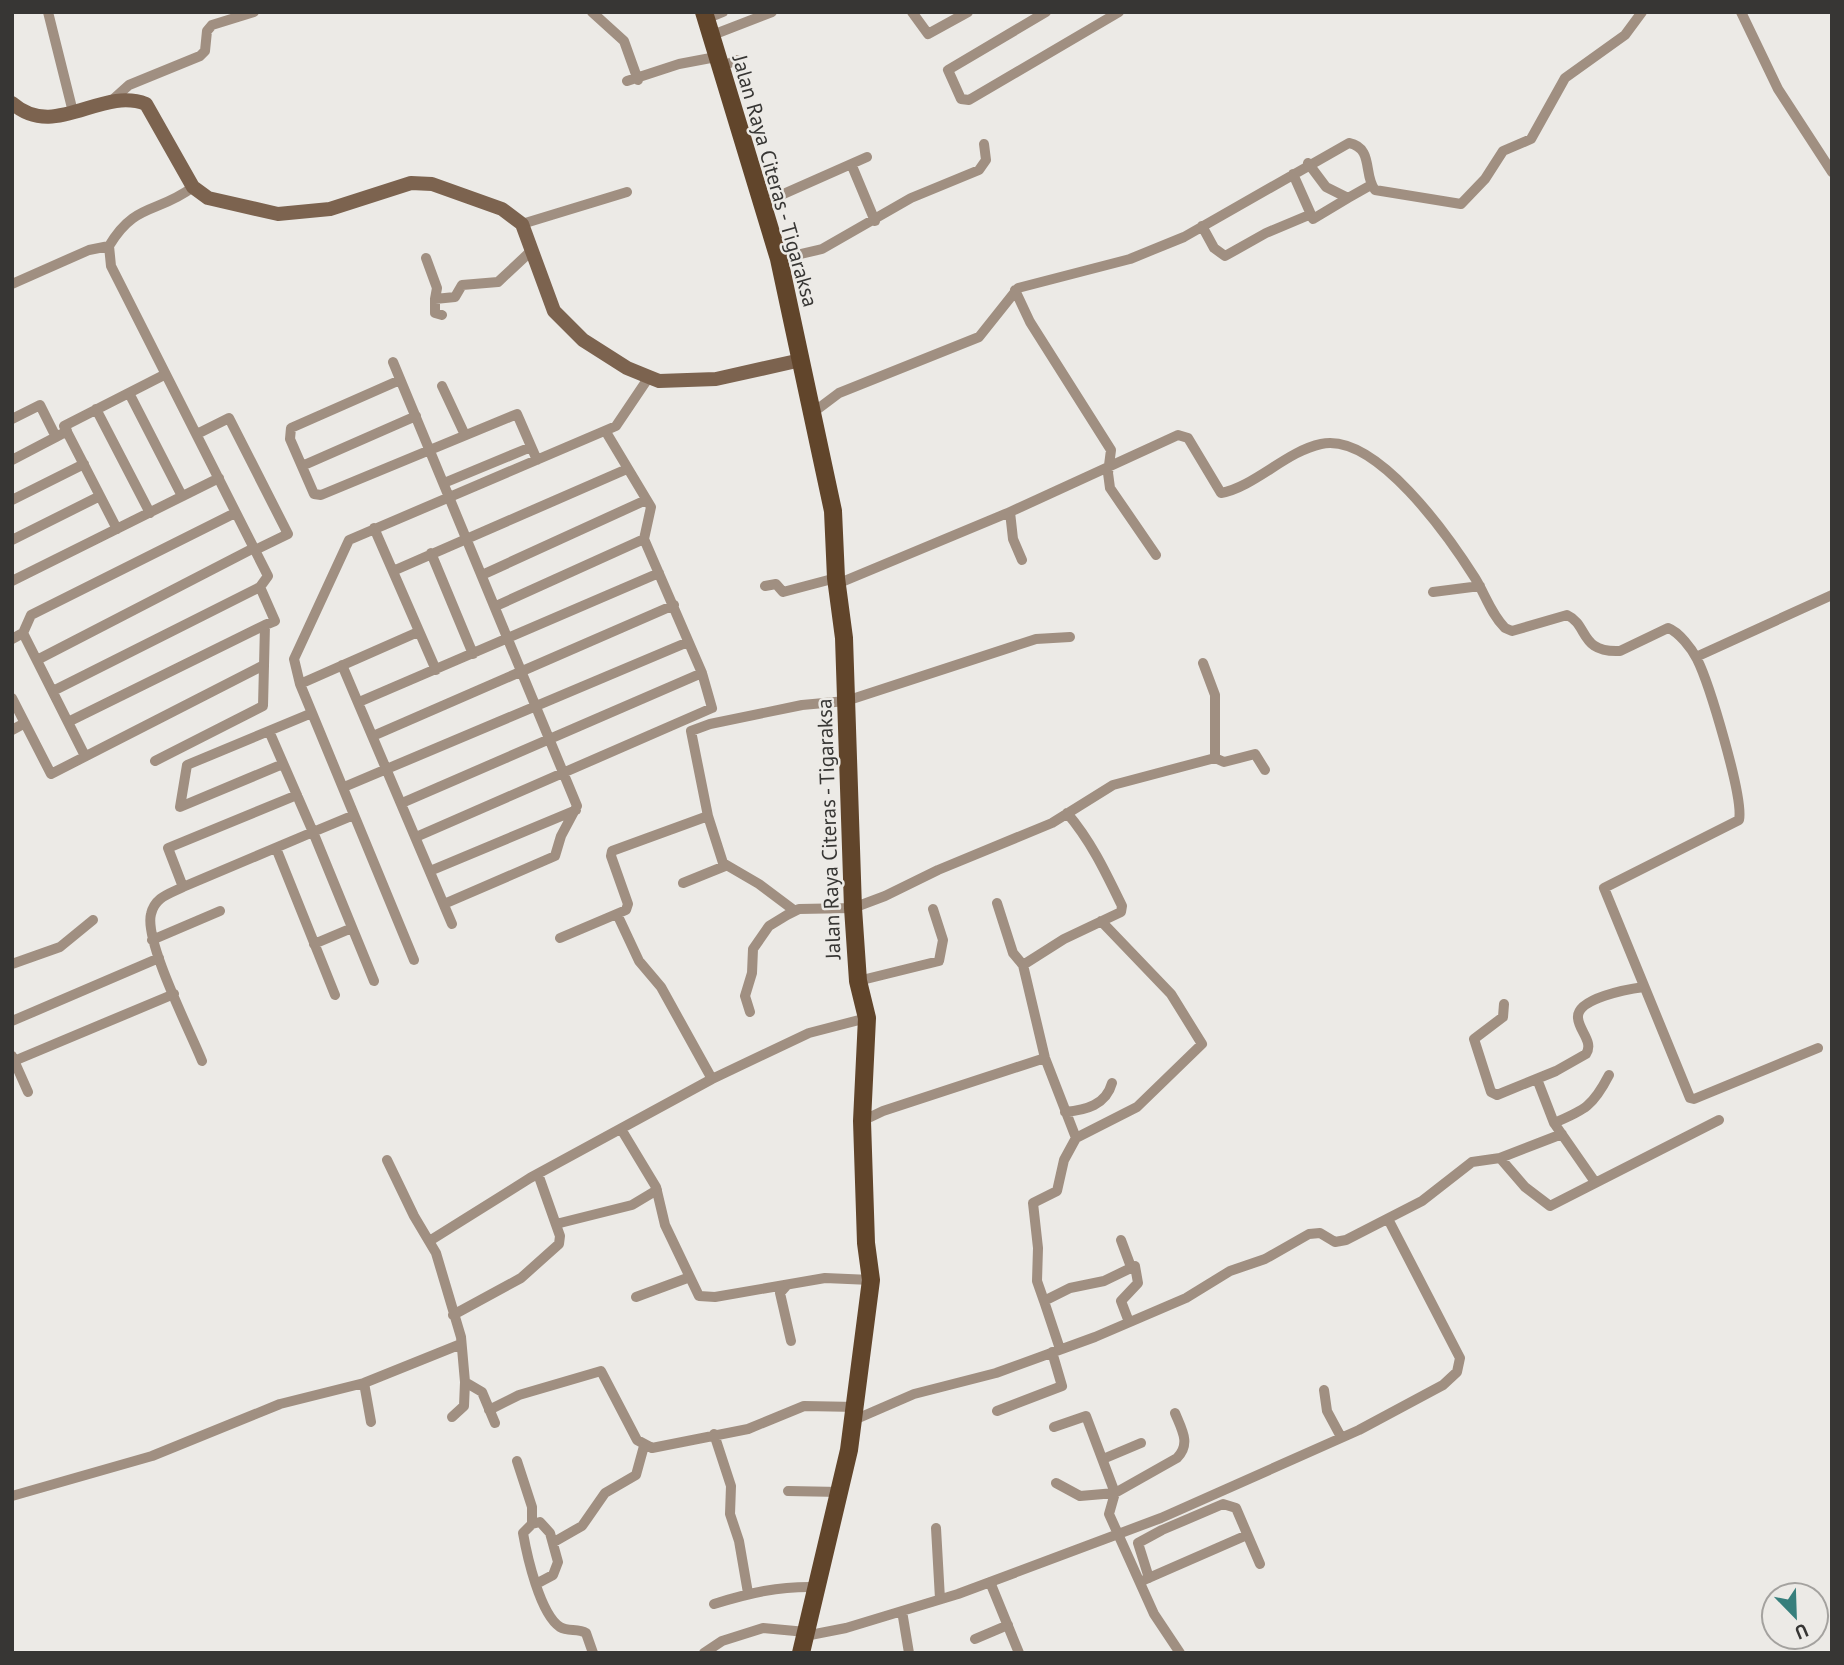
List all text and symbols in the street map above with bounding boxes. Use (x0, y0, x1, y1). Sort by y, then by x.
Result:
street label: Jalan Raya Citeras - Tigaraksa (726, 51, 824, 310)
street label: Jalan Raya Citeras - Tigaraksa (810, 698, 847, 961)
north arrow (1760, 1581, 1830, 1651)
text: U (1791, 1618, 1812, 1645)

